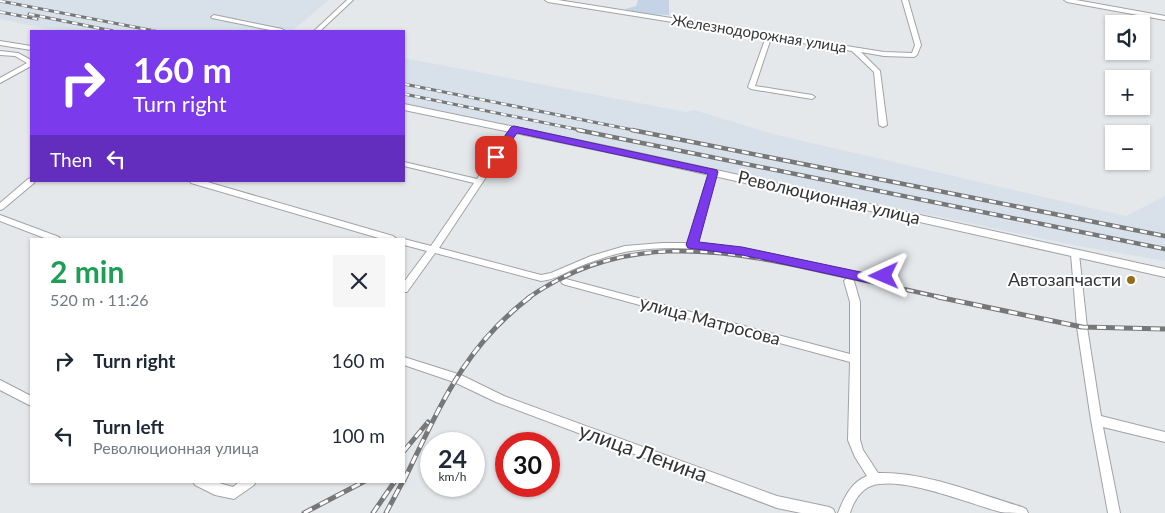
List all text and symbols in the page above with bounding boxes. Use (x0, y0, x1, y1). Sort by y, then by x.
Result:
street label: Железнодорожная улица (670, 10, 848, 56)
map controls (1105, 15, 1150, 170)
button: sound (1105, 15, 1150, 60)
text: 160 m (133, 48, 232, 90)
icon: right (50, 50, 115, 115)
button: + (1105, 70, 1150, 115)
text: Turn right (133, 90, 227, 117)
button: − (1105, 125, 1150, 170)
pin (475, 136, 517, 178)
icon: arrive (482, 143, 510, 171)
icon: left (102, 145, 130, 173)
text: Then (50, 148, 92, 171)
street label: Революционная улица (736, 165, 923, 229)
position arrow (857, 249, 909, 301)
text: 2 min (50, 253, 124, 289)
button: close (333, 255, 385, 307)
place label: Автозапчасти (1008, 268, 1121, 290)
marker: Автозапчасти (1125, 274, 1137, 286)
text: 520 m · 11:26 (50, 290, 149, 309)
street label: улица Матросова (637, 291, 783, 349)
icon: right (50, 347, 78, 375)
text: Turn right (93, 349, 175, 372)
text: 160 m (331, 349, 385, 372)
text: Turn left (93, 415, 164, 438)
street label: улица Ленина (576, 417, 711, 486)
icon: left (50, 422, 78, 450)
text: 100 m (331, 424, 385, 447)
speed limit sign: 30 (495, 432, 560, 497)
text: Революционная улица (93, 438, 259, 457)
text: 24 (438, 443, 467, 473)
text: km/h (438, 469, 467, 484)

